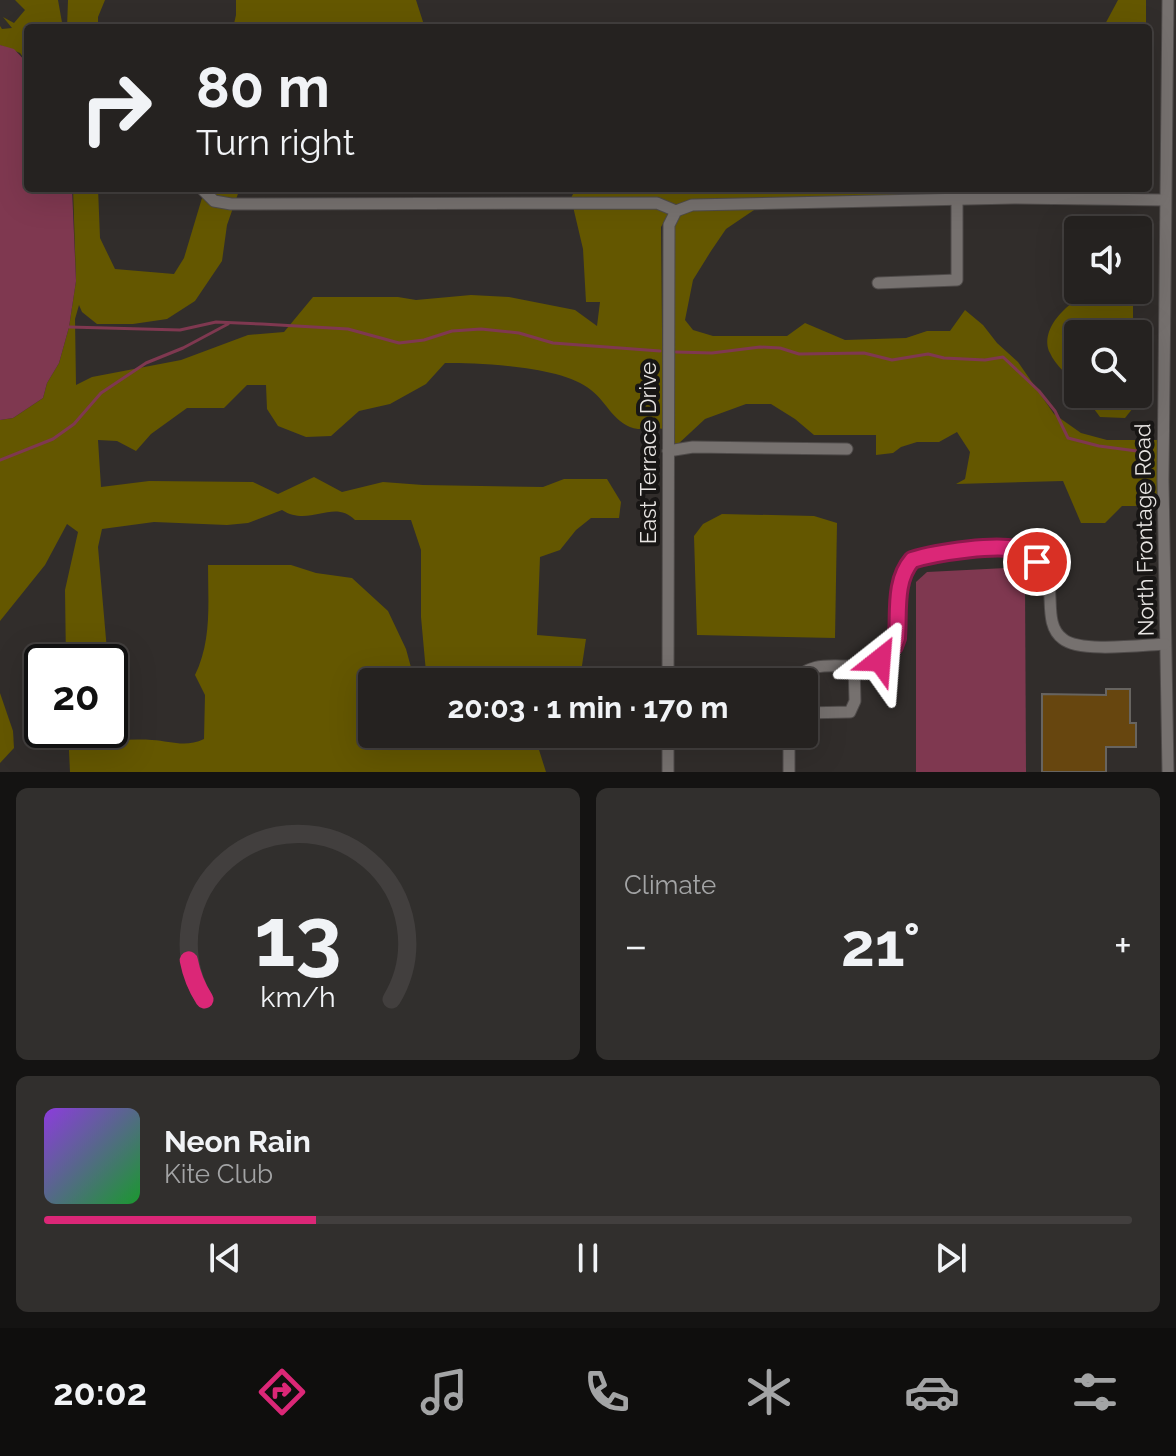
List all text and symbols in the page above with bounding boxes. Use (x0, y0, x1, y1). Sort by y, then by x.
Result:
text: 80 m (196, 54, 330, 120)
icon: right (64, 56, 168, 160)
text: Turn right (196, 121, 355, 163)
map controls (1064, 216, 1152, 408)
button: sound (1064, 216, 1152, 304)
button: search (1064, 320, 1152, 408)
street label: East Terrace Drive (635, 362, 661, 544)
street label: North Frontage Road (1129, 423, 1159, 637)
pin (1003, 528, 1071, 596)
icon: arrive (1015, 540, 1059, 584)
position arrow (838, 618, 922, 702)
speed limit sign: 20 (24, 644, 128, 748)
text: 20:03 · 1 min · 170 m (447, 690, 729, 725)
text: Climate (624, 870, 716, 900)
text: 13 (254, 888, 342, 985)
text: 21° (841, 910, 920, 980)
text: − (624, 920, 648, 971)
text: + (1114, 920, 1132, 971)
text: km/h (260, 980, 336, 1014)
text: Neon Rain (164, 1124, 311, 1159)
text: Kite Club (164, 1159, 273, 1189)
icon: previous (203, 1236, 247, 1280)
icon: pause (566, 1236, 610, 1280)
icon: next (929, 1236, 973, 1280)
icon: directions (254, 1364, 310, 1420)
icon: music (416, 1364, 472, 1420)
icon: phone (579, 1364, 635, 1420)
icon: climate (741, 1364, 797, 1420)
icon: car (904, 1364, 960, 1420)
icon: filters (1067, 1364, 1123, 1420)
text: 20:02 (53, 1371, 147, 1413)

